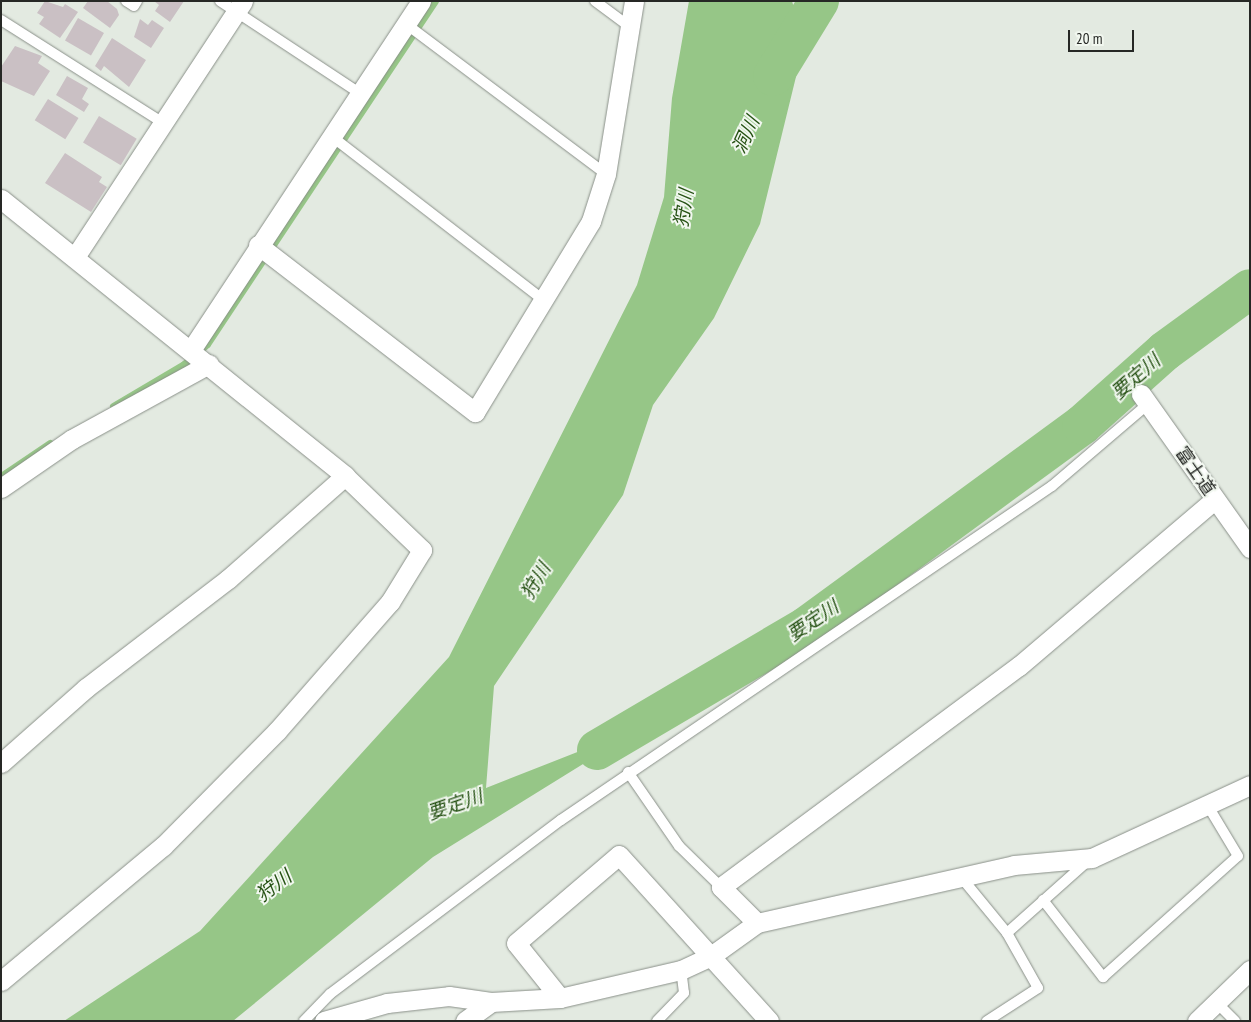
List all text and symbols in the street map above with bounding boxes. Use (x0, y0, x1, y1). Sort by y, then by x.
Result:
scale bar (1071, 20, 1137, 52)
text: 20 m (1076, 29, 1102, 48)
water label: 洞川 (728, 113, 764, 157)
water label: 狩川 (670, 187, 698, 229)
water label: 要定川 (1107, 350, 1165, 404)
street label: 富士道 (1171, 443, 1219, 499)
water label: 狩川 (516, 559, 556, 603)
water label: 要定川 (783, 596, 843, 646)
water label: 要定川 (424, 785, 486, 825)
water label: 狩川 (252, 865, 296, 907)

